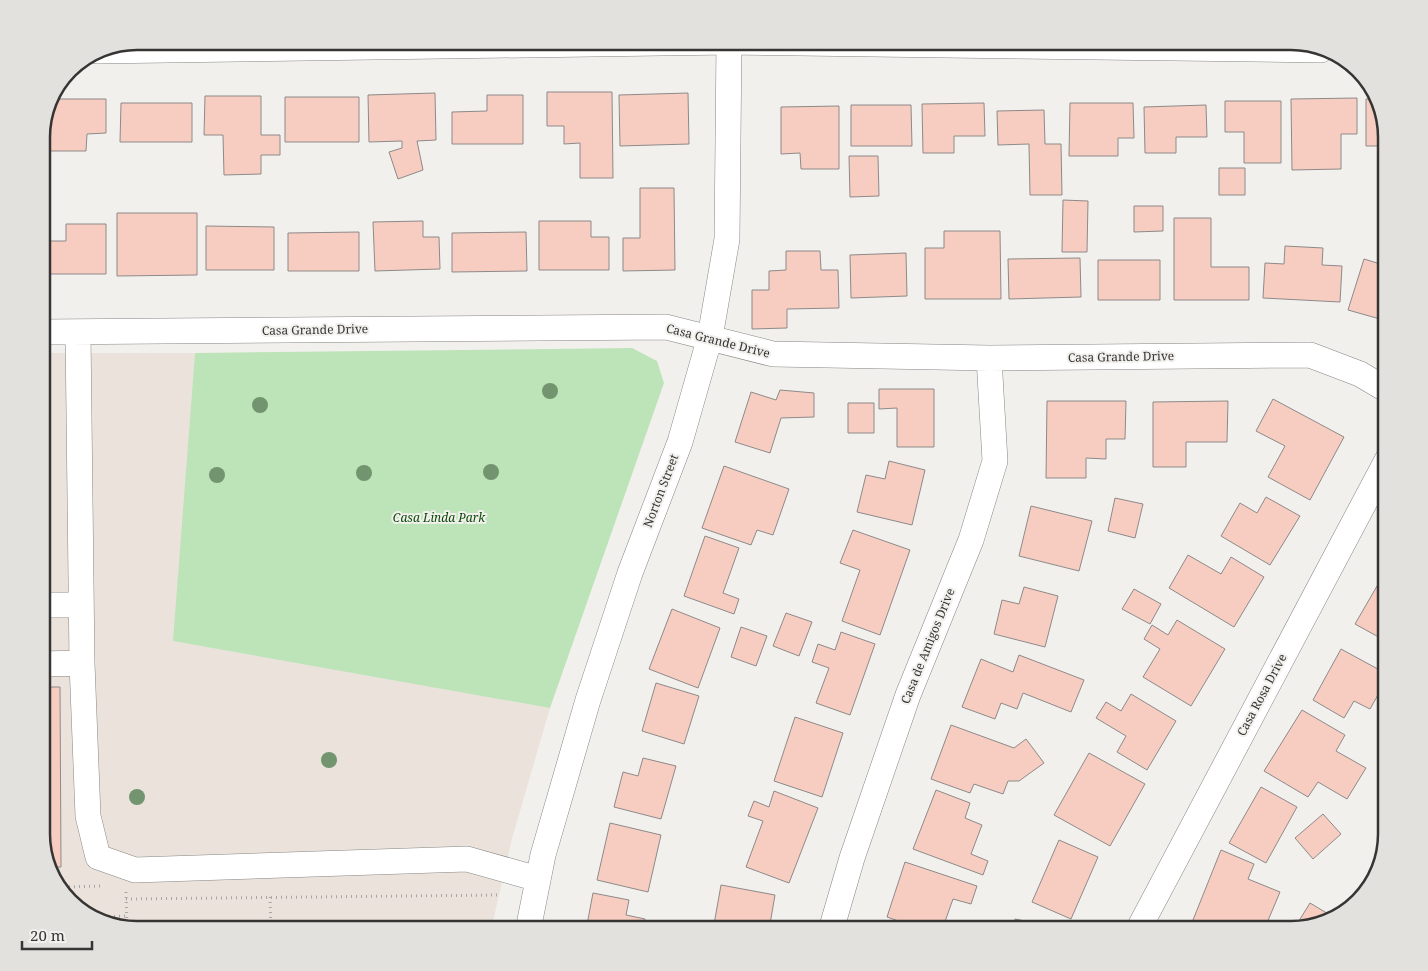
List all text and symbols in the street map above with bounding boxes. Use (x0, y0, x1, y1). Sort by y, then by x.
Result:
street label: Casa Grande Drive (664, 319, 772, 362)
street label: Casa Grande Drive (262, 320, 368, 339)
street label: Casa Grande Drive (1068, 347, 1174, 366)
street label: Norton Street (639, 452, 682, 530)
park label: Casa Linda Park (393, 509, 486, 526)
street label: Casa de Amigos Drive (897, 585, 959, 706)
street label: Casa Rosa Drive (1233, 651, 1290, 739)
scale bar (22, 918, 92, 950)
text: 20 m (30, 925, 65, 945)

